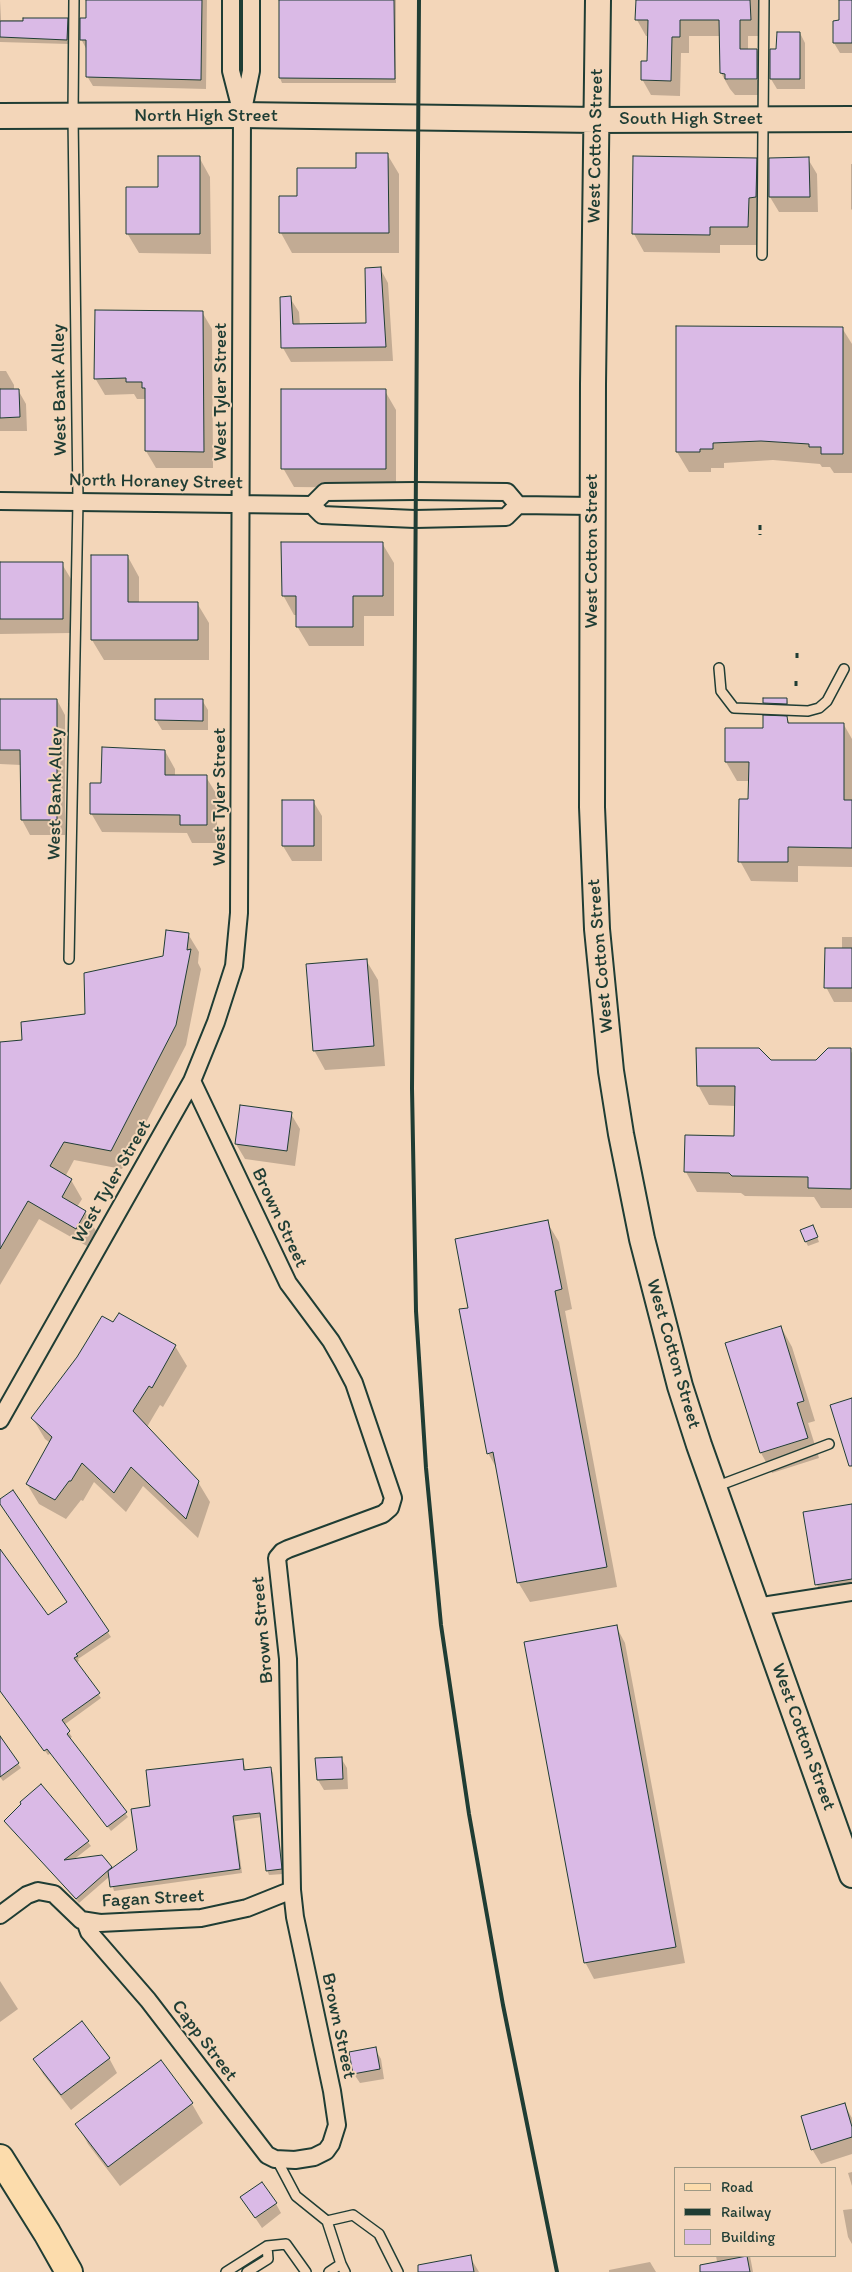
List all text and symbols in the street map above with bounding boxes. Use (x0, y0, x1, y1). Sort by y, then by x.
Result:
street label: West Cotton Street (583, 68, 609, 224)
street label: North High Street (134, 105, 278, 127)
street label: South High Street (619, 108, 763, 130)
street label: West Tyler Street (210, 323, 232, 461)
street label: West Bank Alley (47, 324, 73, 456)
street label: North Horaney Street (69, 469, 243, 495)
street label: West Cotton Street (581, 474, 603, 628)
street label: West Bank Alley (43, 728, 69, 860)
street label: West Tyler Street (209, 728, 231, 866)
street label: West Cotton Street (583, 878, 619, 1034)
street label: West Tyler Street (67, 1116, 157, 1248)
street label: Brown Street (246, 1164, 312, 1272)
street label: West Cotton Street (641, 1276, 705, 1432)
street label: Brown Street (247, 1575, 279, 1685)
street label: West Cotton Street (766, 1660, 840, 1814)
street label: Fagan Street (101, 1885, 205, 1913)
street label: Brown Street (316, 1971, 360, 2081)
street label: Capp Street (166, 1996, 242, 2086)
legend (674, 2167, 837, 2257)
text: Road (721, 2178, 753, 2196)
text: Railway (721, 2203, 771, 2221)
text: Building (721, 2228, 775, 2246)

